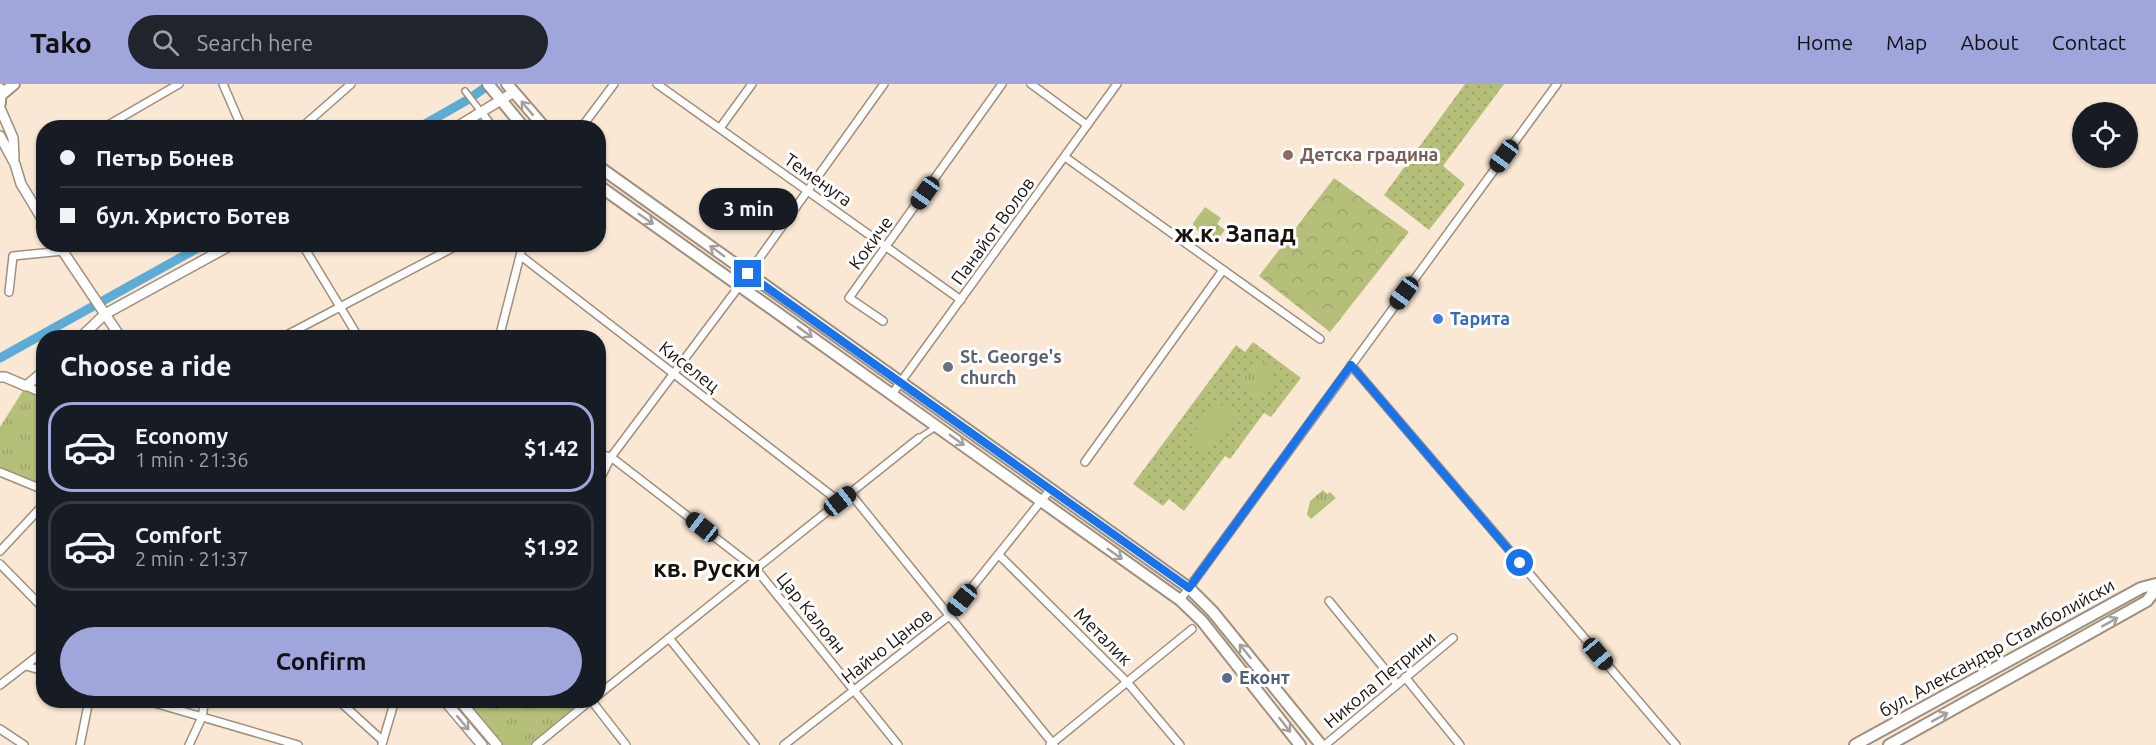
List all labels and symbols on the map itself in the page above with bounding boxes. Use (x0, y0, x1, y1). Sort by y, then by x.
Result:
one-way arrow (521, 100, 534, 116)
car (1486, 136, 1522, 176)
place label: Детска градина (1300, 144, 1438, 164)
marker: Детска градина (1281, 148, 1295, 162)
street label: Теменуга (781, 149, 856, 210)
car (907, 173, 943, 213)
street label: Панайот Волов (947, 173, 1038, 288)
callout: 3 min (698, 187, 798, 229)
street label: Кокиче (844, 212, 896, 273)
one-way arrow (638, 213, 654, 225)
district label: ж.к. Запад (1174, 220, 1296, 247)
one-way arrow (710, 245, 726, 258)
route end (734, 260, 761, 287)
car (1386, 273, 1422, 313)
place label: Тарита (1450, 308, 1510, 328)
marker: Тарита (1431, 312, 1445, 326)
one-way arrow (797, 326, 813, 338)
street label: Киселец (656, 337, 724, 396)
place label: St. George's church (960, 346, 1062, 387)
marker: St. George's church (941, 360, 955, 374)
one-way arrow (948, 434, 964, 446)
car (820, 483, 860, 519)
car (682, 509, 722, 545)
one-way arrow (1107, 548, 1123, 560)
route start (1506, 549, 1533, 576)
district label: кв. Руски (653, 555, 761, 582)
street label: Цар Калоян (773, 568, 850, 657)
street label: бул. Александър Стамболийски (1875, 574, 2118, 720)
car (944, 580, 980, 620)
street label: Металик (1071, 603, 1137, 669)
street label: Найчо Цанов (837, 604, 936, 687)
one-way arrow (2101, 616, 2119, 627)
street label: Никола Петрини (1320, 627, 1439, 732)
car (1580, 634, 1616, 674)
one-way arrow (1238, 643, 1251, 659)
place label: Еконт (1239, 667, 1290, 687)
marker: Еконт (1220, 671, 1234, 685)
one-way arrow (1931, 710, 1948, 722)
one-way arrow (457, 715, 470, 731)
one-way arrow (1278, 717, 1291, 733)

